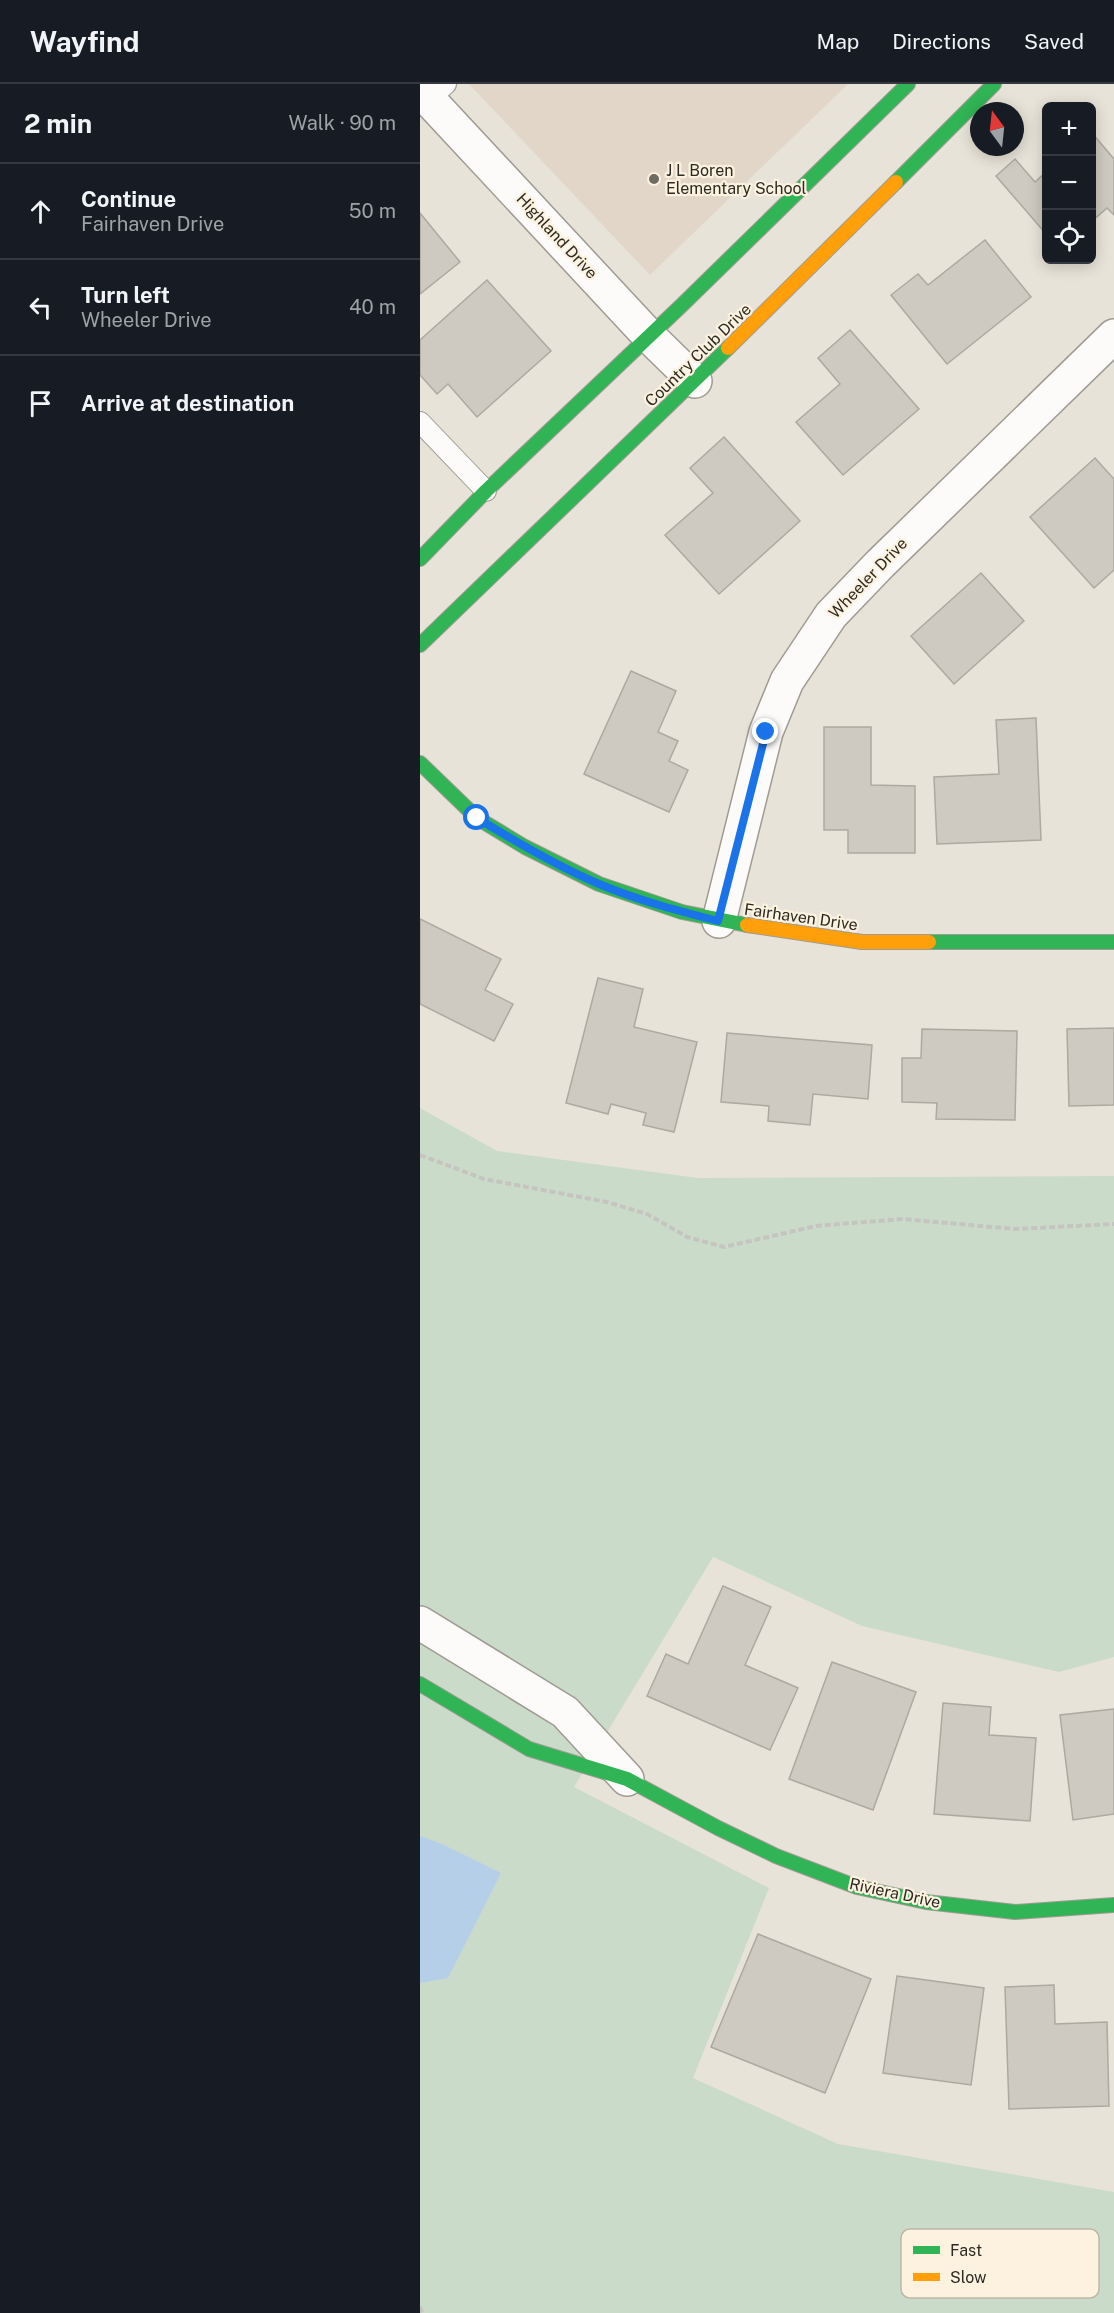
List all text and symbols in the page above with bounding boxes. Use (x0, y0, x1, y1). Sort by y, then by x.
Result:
text: Wayfind (30, 25, 140, 58)
text: Map (817, 29, 859, 54)
text: Directions (892, 29, 991, 54)
text: Saved (1024, 29, 1084, 54)
north arrow (970, 102, 1024, 156)
map controls (1042, 102, 1096, 264)
button: + (1042, 102, 1096, 156)
text: 2 min (24, 108, 92, 139)
text: Walk · 90 m (289, 111, 396, 135)
button: − (1042, 156, 1096, 210)
place label: J L Boren Elementary School (666, 161, 807, 198)
marker: J L Boren Elementary School (647, 172, 661, 186)
text: Continue (81, 186, 176, 212)
street label: Highland Drive (513, 189, 601, 283)
icon: ahead (24, 195, 57, 228)
text: 50 m (349, 199, 396, 223)
button: locate (1042, 210, 1096, 264)
text: Fairhaven Drive (81, 212, 224, 236)
text: Turn left (81, 282, 170, 308)
icon: left (24, 291, 57, 324)
text: 40 m (349, 295, 396, 319)
street label: Country Club Drive (641, 300, 755, 410)
text: Wheeler Drive (81, 308, 212, 332)
icon: arrive (24, 387, 57, 420)
text: Arrive at destination (81, 390, 294, 416)
street label: Wheeler Drive (825, 534, 911, 622)
route end (752, 718, 778, 744)
route start (463, 804, 489, 830)
street label: Fairhaven Drive (743, 900, 859, 934)
street label: Riviera Drive (848, 1874, 942, 1912)
legend (901, 2229, 1099, 2298)
text: Fast (950, 2241, 982, 2260)
text: Slow (950, 2268, 987, 2287)

